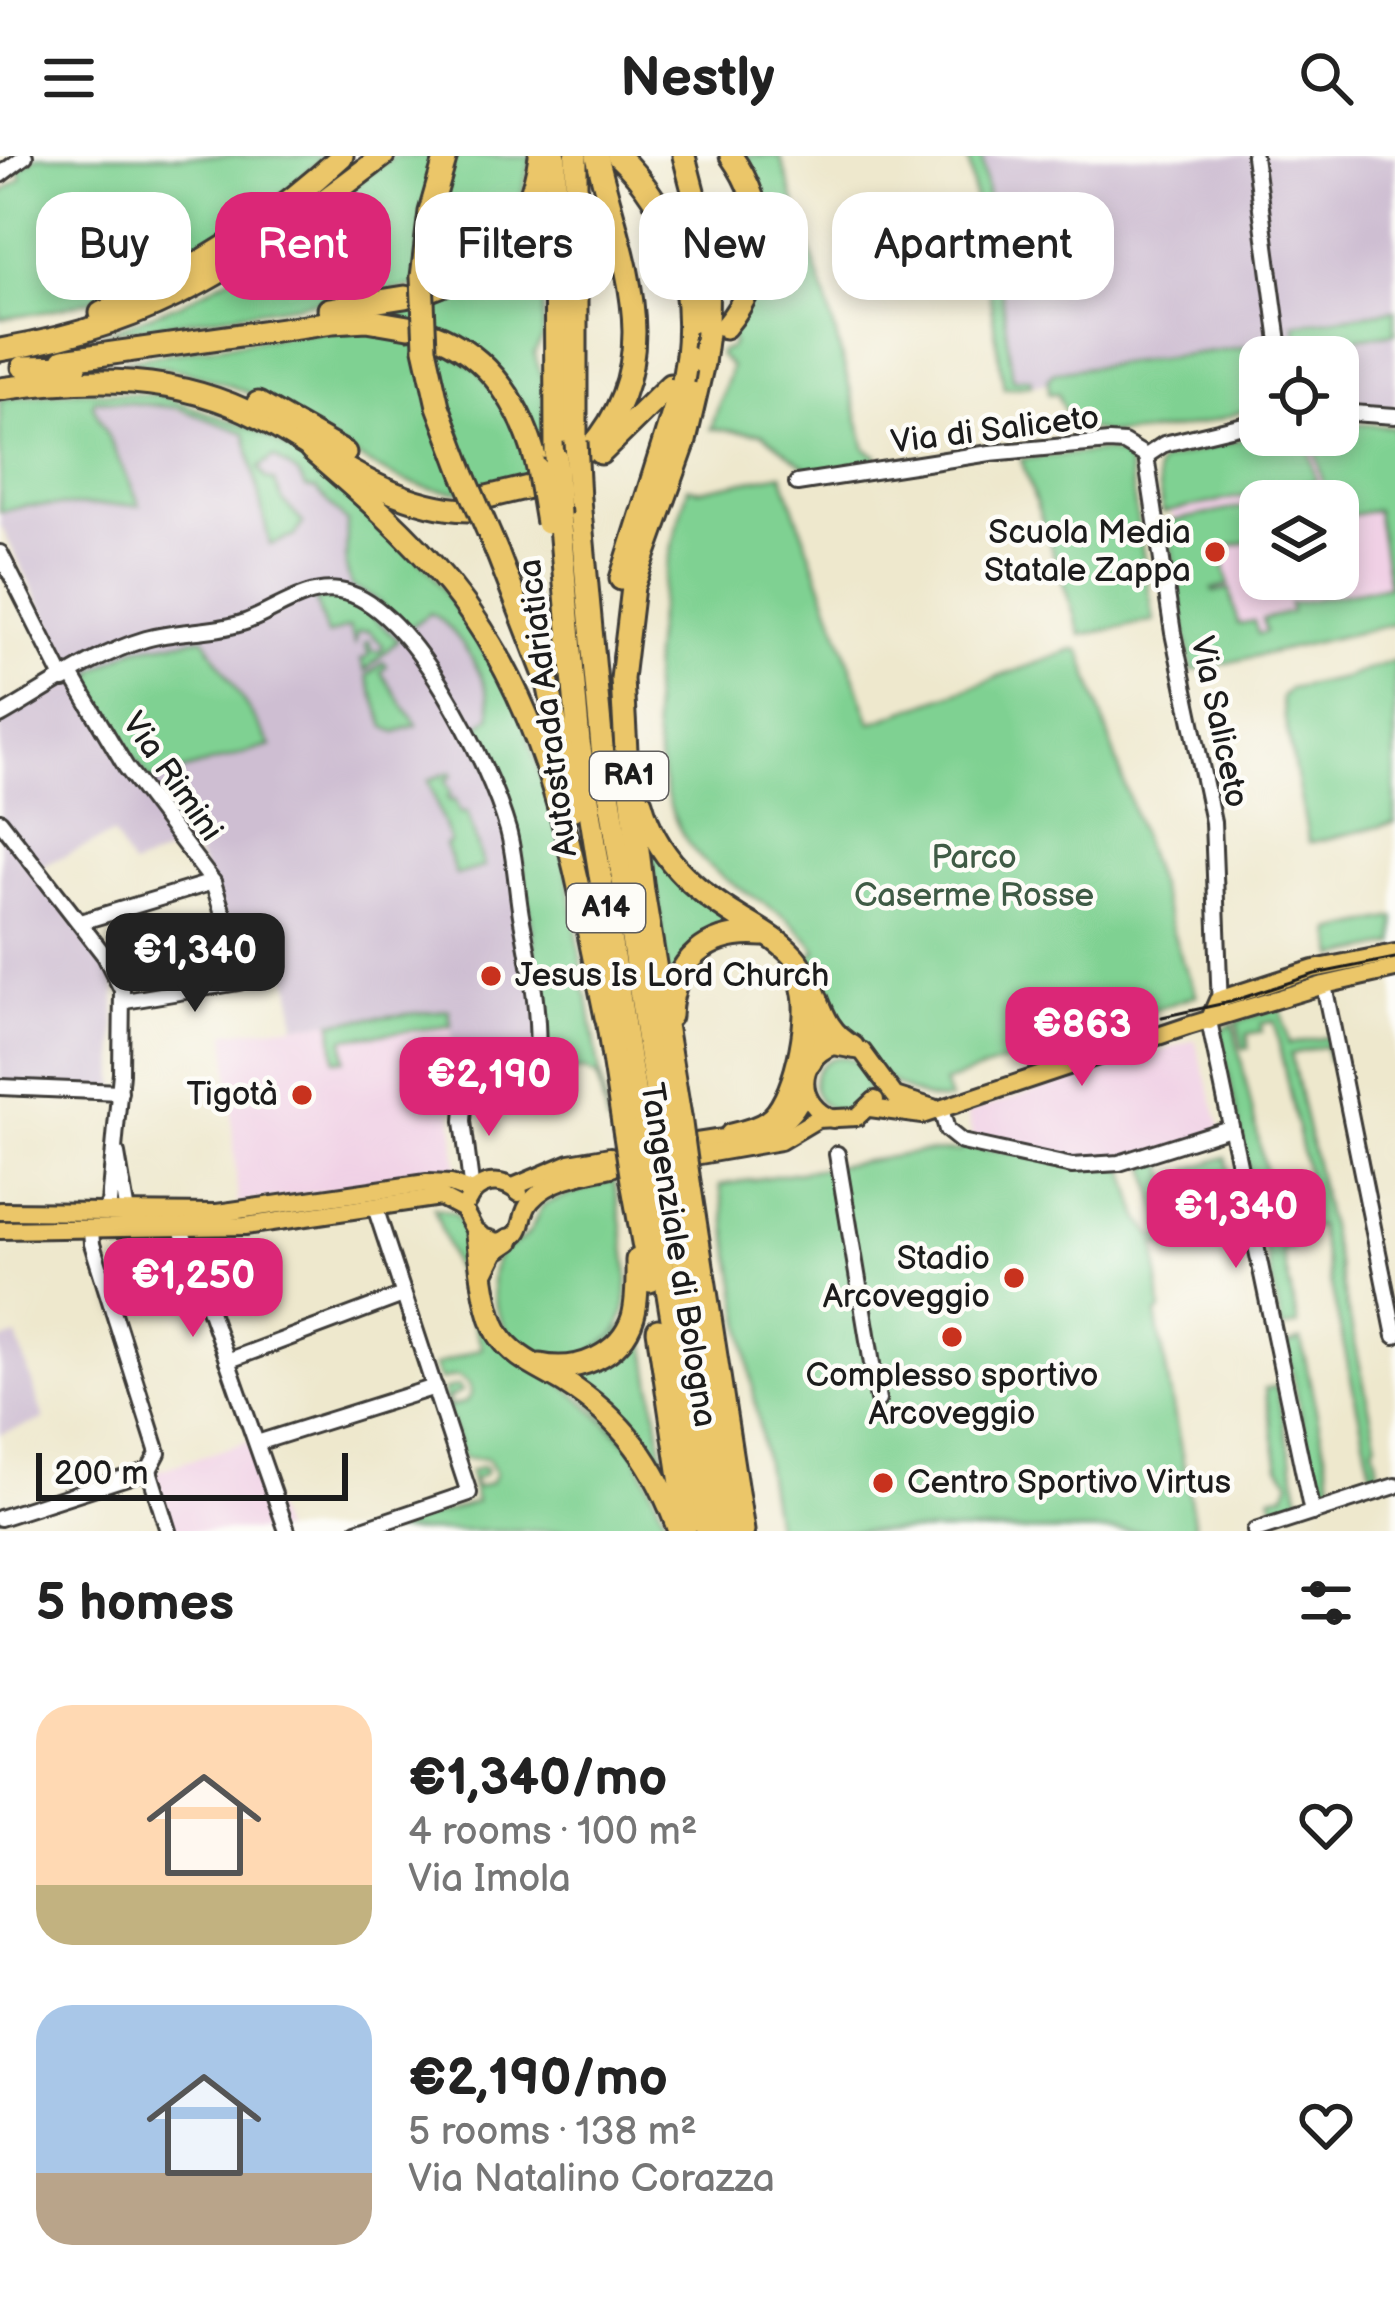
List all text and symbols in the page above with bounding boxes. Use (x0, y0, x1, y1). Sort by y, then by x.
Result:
icon: menu (36, 45, 102, 111)
icon: search (1293, 45, 1359, 111)
text: Nestly (620, 46, 775, 111)
chip: Buy (36, 192, 191, 300)
chip: Rent (215, 192, 391, 300)
chip: Filters (415, 192, 615, 300)
chip: New (639, 192, 808, 300)
chip: Apartment (832, 192, 1114, 300)
map controls (1239, 336, 1359, 600)
button: locate (1239, 336, 1359, 456)
street label: Via di Saliceto (889, 397, 1101, 463)
button: layers (1239, 480, 1359, 600)
place label: Scuola Media Statale Zappa (984, 513, 1191, 591)
marker: Scuola Media Statale Zappa (1202, 539, 1228, 565)
street label: Autostrada Adriatica (510, 557, 586, 859)
street label: Via Saliceto (1181, 633, 1257, 811)
street label: Via Rimini (113, 705, 231, 849)
road number: RA1 (590, 752, 668, 800)
park label: Parco Caserme Rosse (854, 838, 1094, 916)
road number: A14 (567, 884, 645, 932)
pin: €1,340 (97, 913, 293, 1015)
text: €1,340 (133, 928, 257, 975)
place label: Jesus Is Lord Church (515, 956, 829, 996)
marker: Jesus Is Lord Church (478, 963, 504, 989)
pin: €863 (1011, 987, 1153, 1089)
text: €863 (1032, 1002, 1132, 1049)
pin: €2,190 (391, 1037, 587, 1139)
text: €2,190 (427, 1052, 552, 1099)
place label: Tigotà (186, 1075, 278, 1115)
street label: Tangenziale di Bologna (631, 1080, 725, 1430)
marker: Tigotà (289, 1082, 315, 1108)
pin: €1,340 (1138, 1169, 1334, 1271)
text: €1,340 (1174, 1184, 1298, 1231)
pin: €1,250 (95, 1238, 291, 1340)
place label: Stadio Arcoveggio (823, 1239, 990, 1317)
text: €1,250 (131, 1253, 255, 1300)
marker: Stadio Arcoveggio (1001, 1265, 1027, 1291)
marker: Complesso sportivo Arcoveggio (939, 1324, 965, 1350)
place label: Complesso sportivo Arcoveggio (805, 1356, 1099, 1434)
scale bar (36, 1447, 348, 1500)
text: 200 m (54, 1454, 148, 1494)
place label: Centro Sportivo Virtus (907, 1463, 1231, 1503)
marker: Centro Sportivo Virtus (870, 1470, 896, 1496)
icon: filters (1293, 1570, 1359, 1636)
text: 5 homes (36, 1573, 234, 1634)
text: €1,340/mo (408, 1748, 667, 1809)
icon: home (132, 1753, 276, 1897)
icon: heart (1293, 1792, 1359, 1858)
text: 4 rooms · 100 m² (408, 1809, 698, 1856)
text: Via Imola (408, 1856, 571, 1903)
text: €2,190/mo (408, 2048, 668, 2109)
icon: home (132, 2053, 276, 2197)
icon: heart (1293, 2092, 1359, 2158)
text: 5 rooms · 138 m² (408, 2109, 697, 2156)
text: Via Natalino Corazza (408, 2156, 775, 2203)

